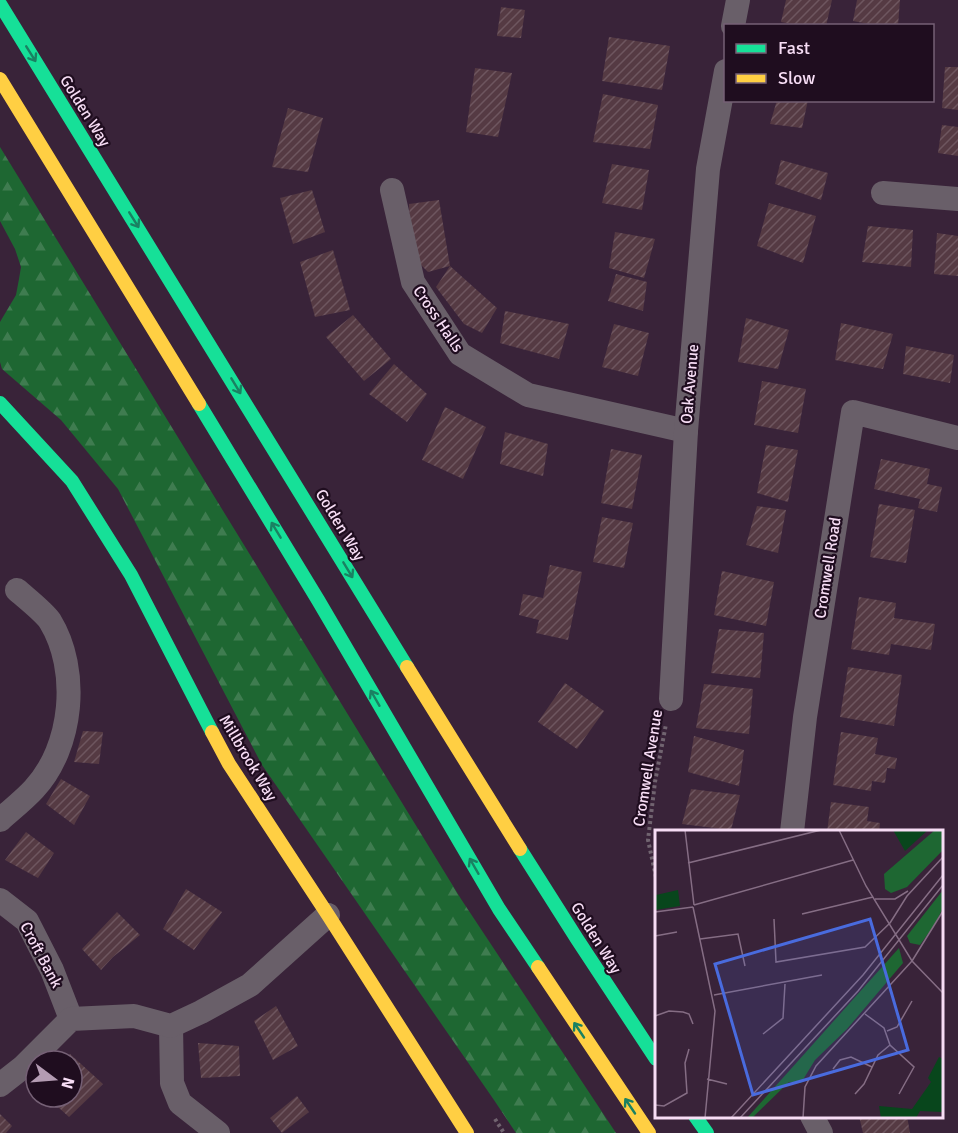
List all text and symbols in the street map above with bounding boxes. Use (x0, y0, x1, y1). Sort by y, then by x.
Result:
legend (724, 24, 934, 102)
text: Fast (778, 37, 810, 59)
one-way arrow (25, 45, 37, 62)
text: Slow (778, 67, 815, 89)
street label: Golden Way (55, 72, 115, 151)
one-way arrow (128, 211, 140, 228)
street label: Cross Halls (408, 282, 468, 356)
street label: Oak Avenue (677, 343, 703, 425)
one-way arrow (230, 377, 242, 394)
street label: Golden Way (311, 485, 370, 565)
street label: Cromwell Road (810, 516, 846, 620)
one-way arrow (269, 522, 281, 539)
one-way arrow (343, 561, 355, 578)
one-way arrow (369, 690, 381, 707)
street label: Cromwell Avenue (629, 708, 667, 828)
street label: Millbrook Way (214, 711, 282, 805)
inset map (655, 830, 943, 1118)
one-way arrow (468, 858, 480, 875)
street label: Golden Way (566, 899, 626, 978)
street label: Croft Bank (15, 919, 67, 991)
one-way arrow (573, 1022, 585, 1039)
north arrow (24, 1049, 84, 1109)
text: N (56, 1075, 79, 1091)
one-way arrow (624, 1098, 636, 1114)

